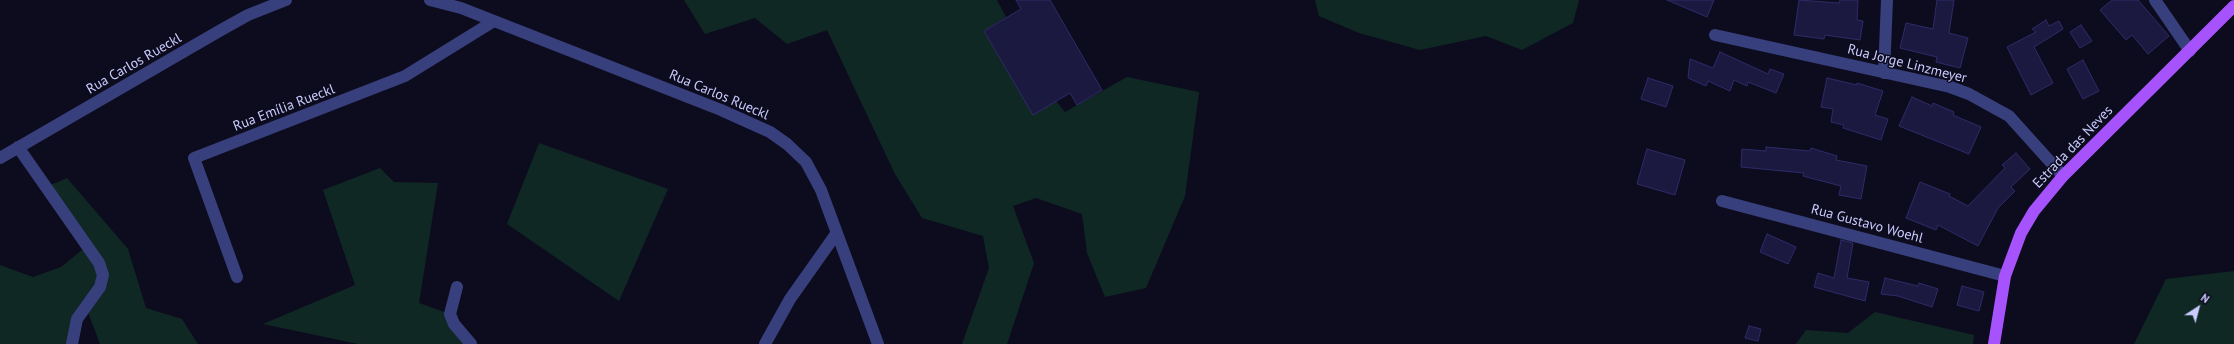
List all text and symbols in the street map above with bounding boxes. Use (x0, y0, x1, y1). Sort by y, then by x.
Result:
street label: Rua Carlos Rueckl (84, 30, 184, 98)
street label: Rua Jorge Linzmeyer (1846, 41, 1968, 87)
street label: Rua Carlos Rueckl (667, 66, 771, 124)
street label: Rua Emília Rueckl (231, 81, 337, 135)
street label: Estrada das Neves (2029, 102, 2117, 192)
street label: Rua Gustavo Woehl (1809, 201, 1925, 247)
north arrow (2178, 288, 2218, 328)
text: N (2198, 290, 2212, 306)

